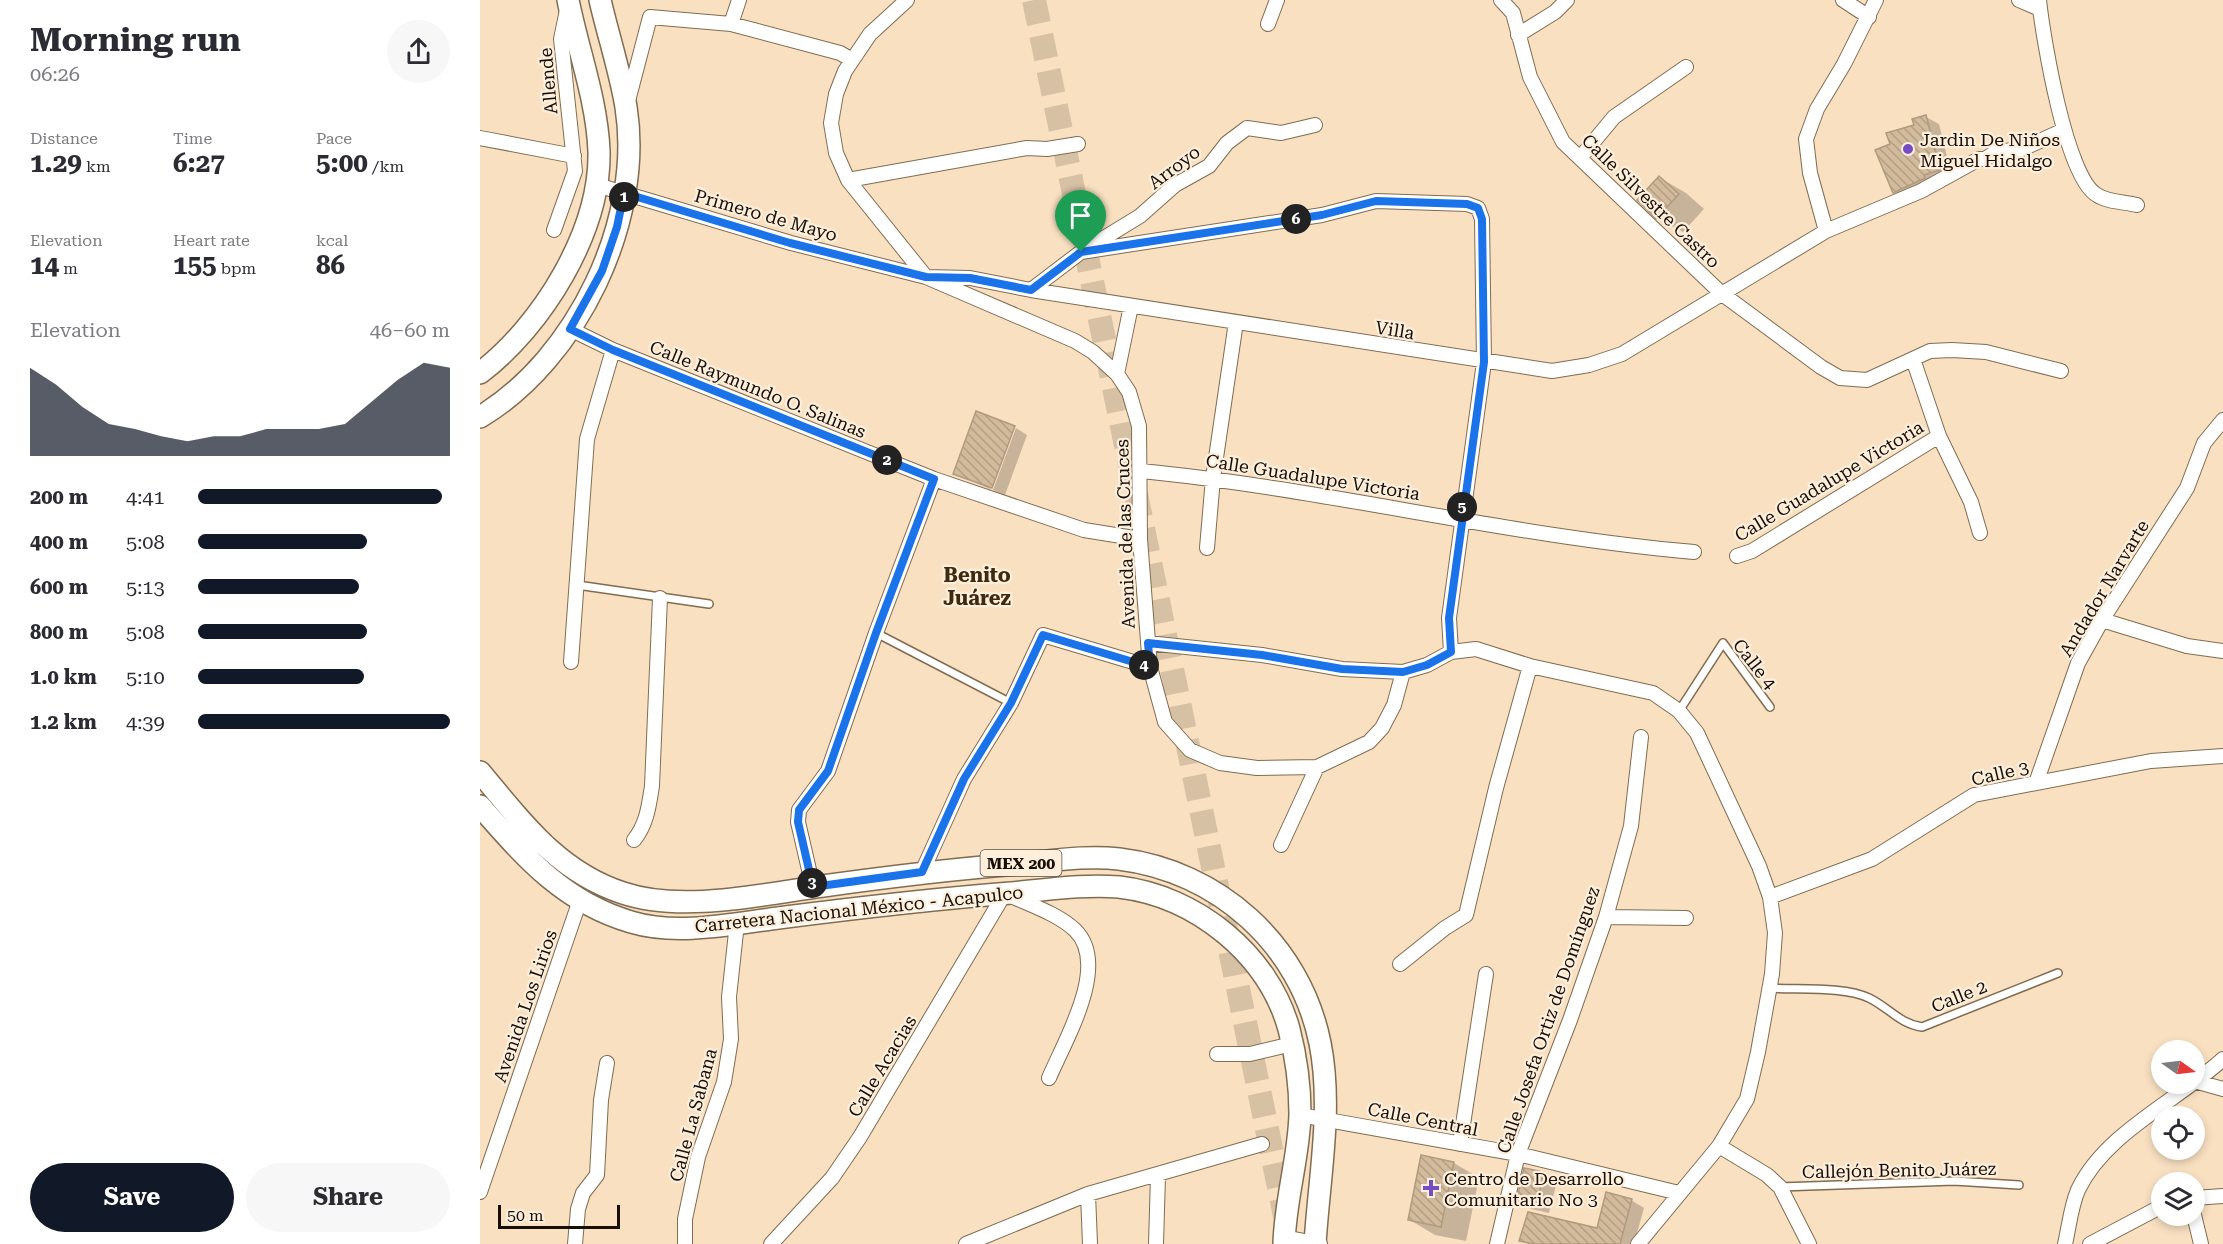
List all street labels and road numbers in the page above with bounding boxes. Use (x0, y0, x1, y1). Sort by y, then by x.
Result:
street label: Allende (535, 47, 561, 115)
street label: Calle Silvestre Castro (1578, 130, 1724, 272)
street label: Arroyo (1144, 141, 1204, 193)
street label: Primero de Mayo (692, 185, 840, 245)
street label: Villa (1374, 317, 1416, 343)
street label: Calle Raymundo O. Salinas (647, 336, 869, 442)
street label: Calle Guadalupe Victoria (1731, 416, 1927, 546)
street label: Avenida de las Cruces (1111, 439, 1139, 629)
street label: Calle Guadalupe Victoria (1204, 450, 1422, 504)
street label: Andador Narvarte (2055, 516, 2153, 660)
street label: Calle 4 (1729, 635, 1781, 693)
street label: Calle 3 (1969, 756, 2031, 790)
road number: MEX 200 (980, 850, 1062, 876)
street label: Carretera Nacional México - Acapulco (694, 881, 1024, 937)
street label: Calle Josefa Ortiz de Domínguez (1492, 883, 1604, 1156)
street label: Avenida Los Lirios (489, 927, 561, 1085)
street label: Calle 2 (1928, 975, 1990, 1017)
street label: Calle Acacias (843, 1011, 921, 1121)
street label: Calle La Sabana (665, 1046, 721, 1184)
street label: Calle Central (1366, 1098, 1480, 1140)
street label: Callejón Benito Juárez (1802, 1158, 1997, 1182)

